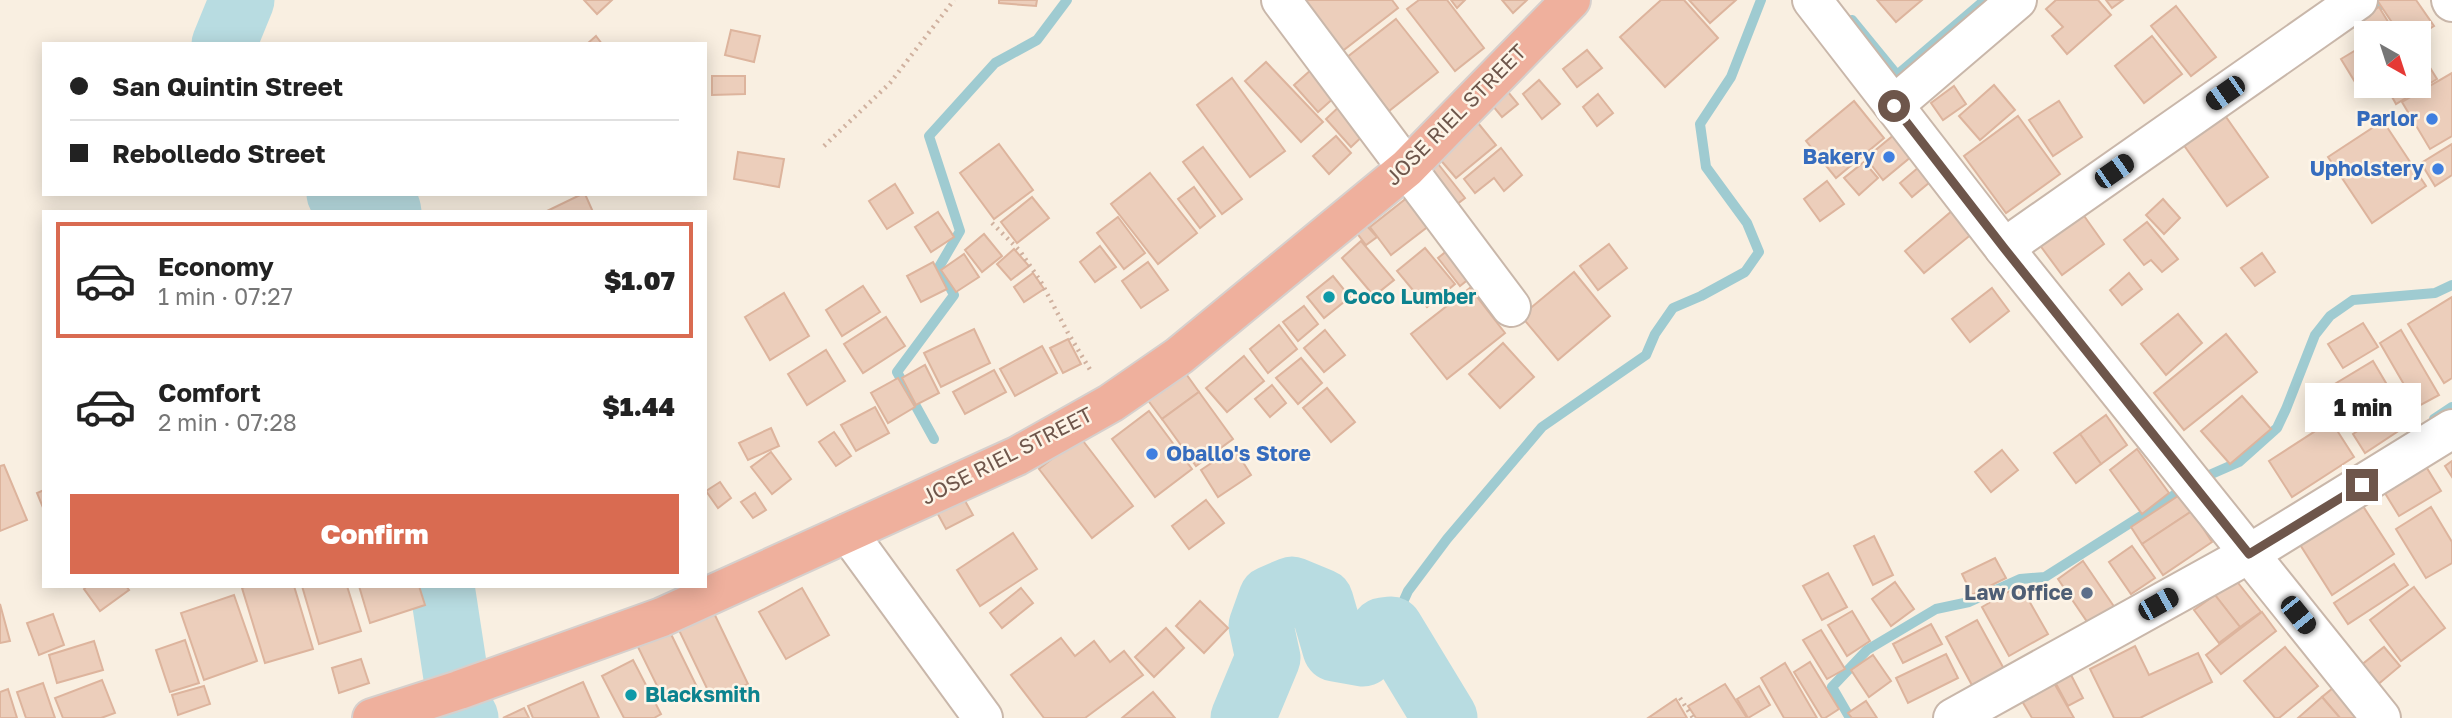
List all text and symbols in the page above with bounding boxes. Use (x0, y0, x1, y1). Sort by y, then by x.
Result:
north arrow (2354, 21, 2431, 98)
map controls (2354, 21, 2431, 98)
street label: JOSE RIEL STREET (1379, 38, 1531, 190)
text: San Quintin Street (112, 71, 343, 102)
car (2202, 72, 2249, 114)
route start (1878, 90, 1910, 122)
place label: Parlor (2356, 105, 2418, 131)
marker: Parlor (2424, 111, 2440, 127)
text: Rebolledo Street (112, 138, 326, 169)
place label: Bakery (1803, 143, 1875, 169)
marker: Bakery (1881, 149, 1897, 165)
car (2091, 150, 2138, 192)
place label: Upholstery (2310, 155, 2424, 181)
marker: Upholstery (2430, 161, 2446, 177)
icon: car (74, 249, 137, 312)
text: Economy (158, 251, 274, 282)
text: $1.07 (604, 265, 675, 296)
text: 1 min · 07:27 (158, 282, 293, 310)
place label: Coco Lumber (1343, 283, 1477, 309)
marker: Coco Lumber (1321, 289, 1337, 305)
icon: car (74, 375, 137, 438)
text: Comfort (158, 377, 261, 408)
callout: 1 min (2304, 384, 2420, 433)
text: $1.44 (602, 391, 675, 422)
text: 1 min (2334, 393, 2392, 421)
street label: JOSE RIEL STREET (916, 401, 1097, 510)
text: 2 min · 07:28 (158, 408, 297, 436)
place label: Oballo's Store (1166, 440, 1311, 466)
marker: Oballo's Store (1144, 446, 1160, 462)
route end (2346, 469, 2378, 501)
button: Confirm (70, 494, 679, 574)
place label: Law Office (1964, 579, 2073, 605)
marker: Law Office (2079, 585, 2095, 601)
car (2135, 585, 2182, 623)
car (2277, 592, 2320, 638)
place label: Blacksmith (645, 681, 760, 707)
marker: Blacksmith (623, 687, 639, 703)

